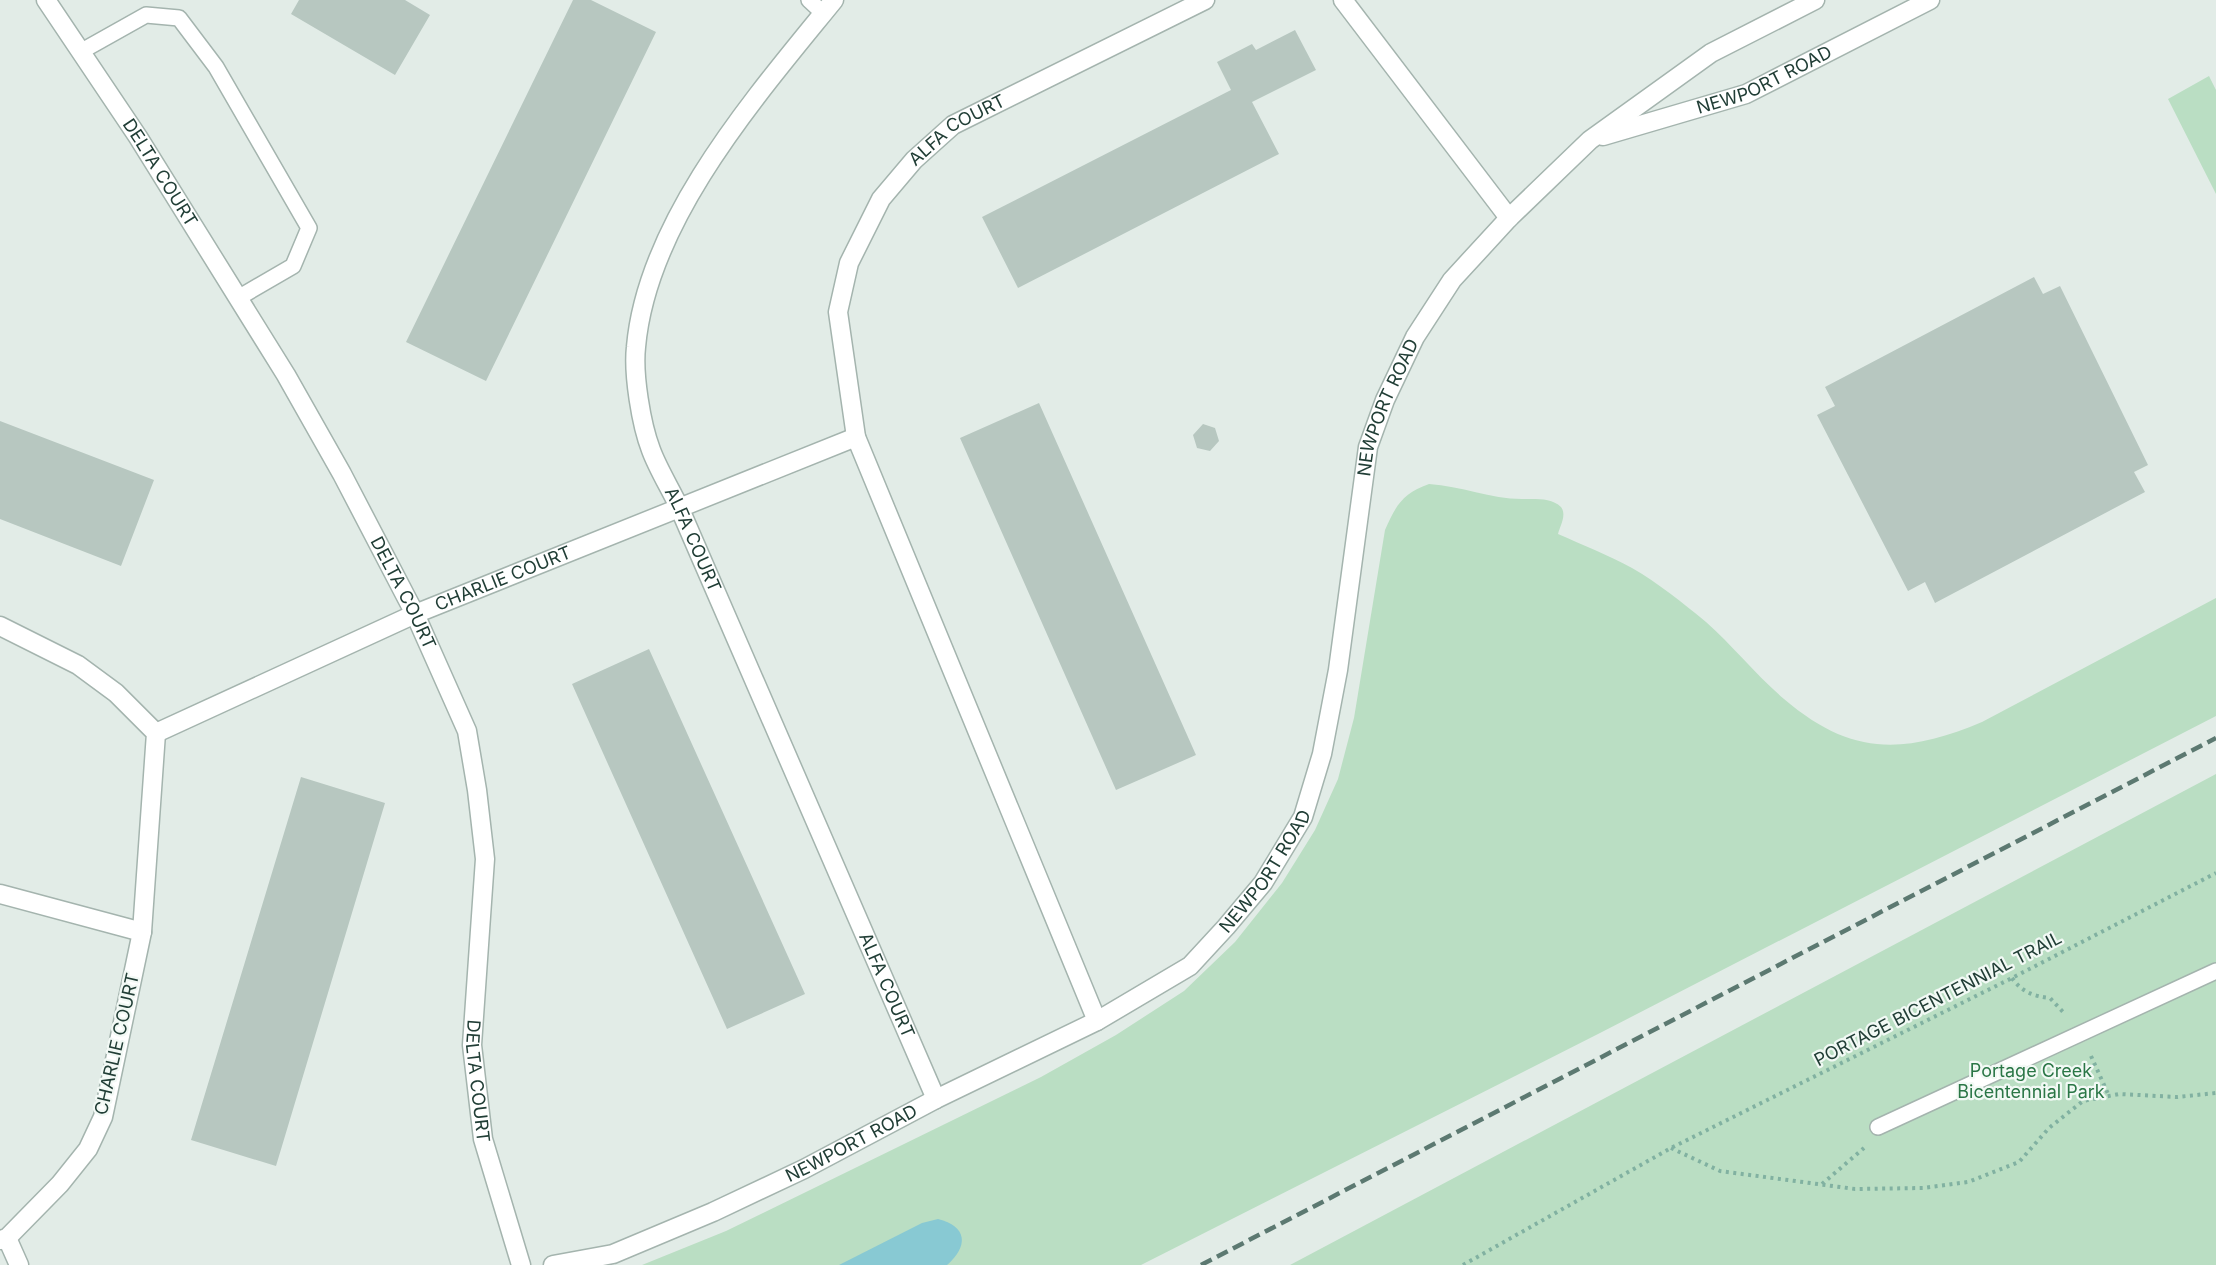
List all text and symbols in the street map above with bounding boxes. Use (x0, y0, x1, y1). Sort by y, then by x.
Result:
street label: NEWPORT ROAD (1694, 41, 1835, 118)
street label: ALFA COURT (904, 90, 1009, 170)
street label: DELTA COURT (119, 114, 202, 230)
street label: NEWPORT ROAD (1353, 335, 1423, 478)
street label: ALFA COURT (661, 483, 726, 595)
street label: DELTA COURT (367, 533, 440, 653)
street label: CHARLIE COURT (432, 541, 574, 615)
street label: NEWPORT ROAD (1215, 807, 1315, 937)
street label: PORTAGE BICENTENNIAL TRAIL (1811, 927, 2065, 1070)
street label: ALFA COURT (855, 929, 919, 1041)
street label: CHARLIE COURT (90, 971, 143, 1117)
street label: DELTA COURT (462, 1019, 494, 1143)
park label: Portage Creek Bicentennial Park (1957, 1060, 2105, 1102)
street label: NEWPORT ROAD (782, 1100, 921, 1186)

